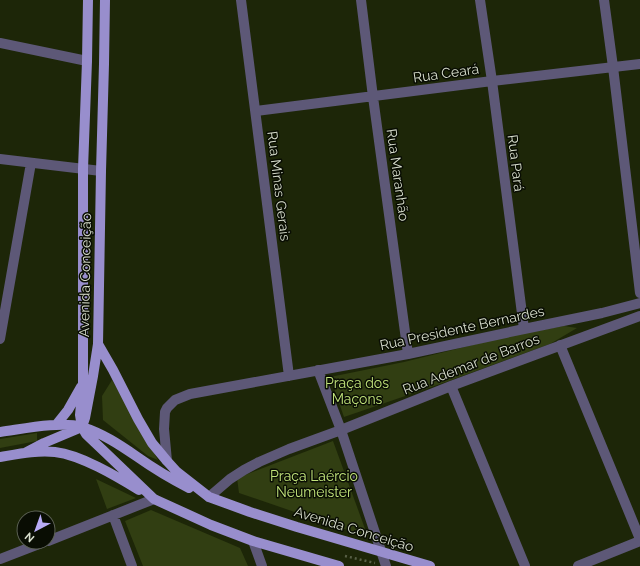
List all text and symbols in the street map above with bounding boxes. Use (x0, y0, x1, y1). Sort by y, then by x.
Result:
street label: Rua Ceará (412, 60, 480, 86)
street label: Rua Maranhão (384, 128, 412, 222)
street label: Rua Minas Gerais (264, 130, 294, 242)
street label: Rua Pará (505, 134, 527, 192)
street label: Avenida Conceição (76, 213, 94, 337)
street label: Rua Presidente Bernardes (378, 303, 546, 353)
street label: Rua Ademar de Barros (400, 330, 542, 397)
park label: Praça dos Maçons (325, 375, 389, 407)
park label: Praça Laércio Neumeister (270, 468, 358, 500)
street label: Avenida Conceição (292, 503, 416, 555)
north arrow (16, 510, 56, 550)
text: N (22, 530, 37, 545)

